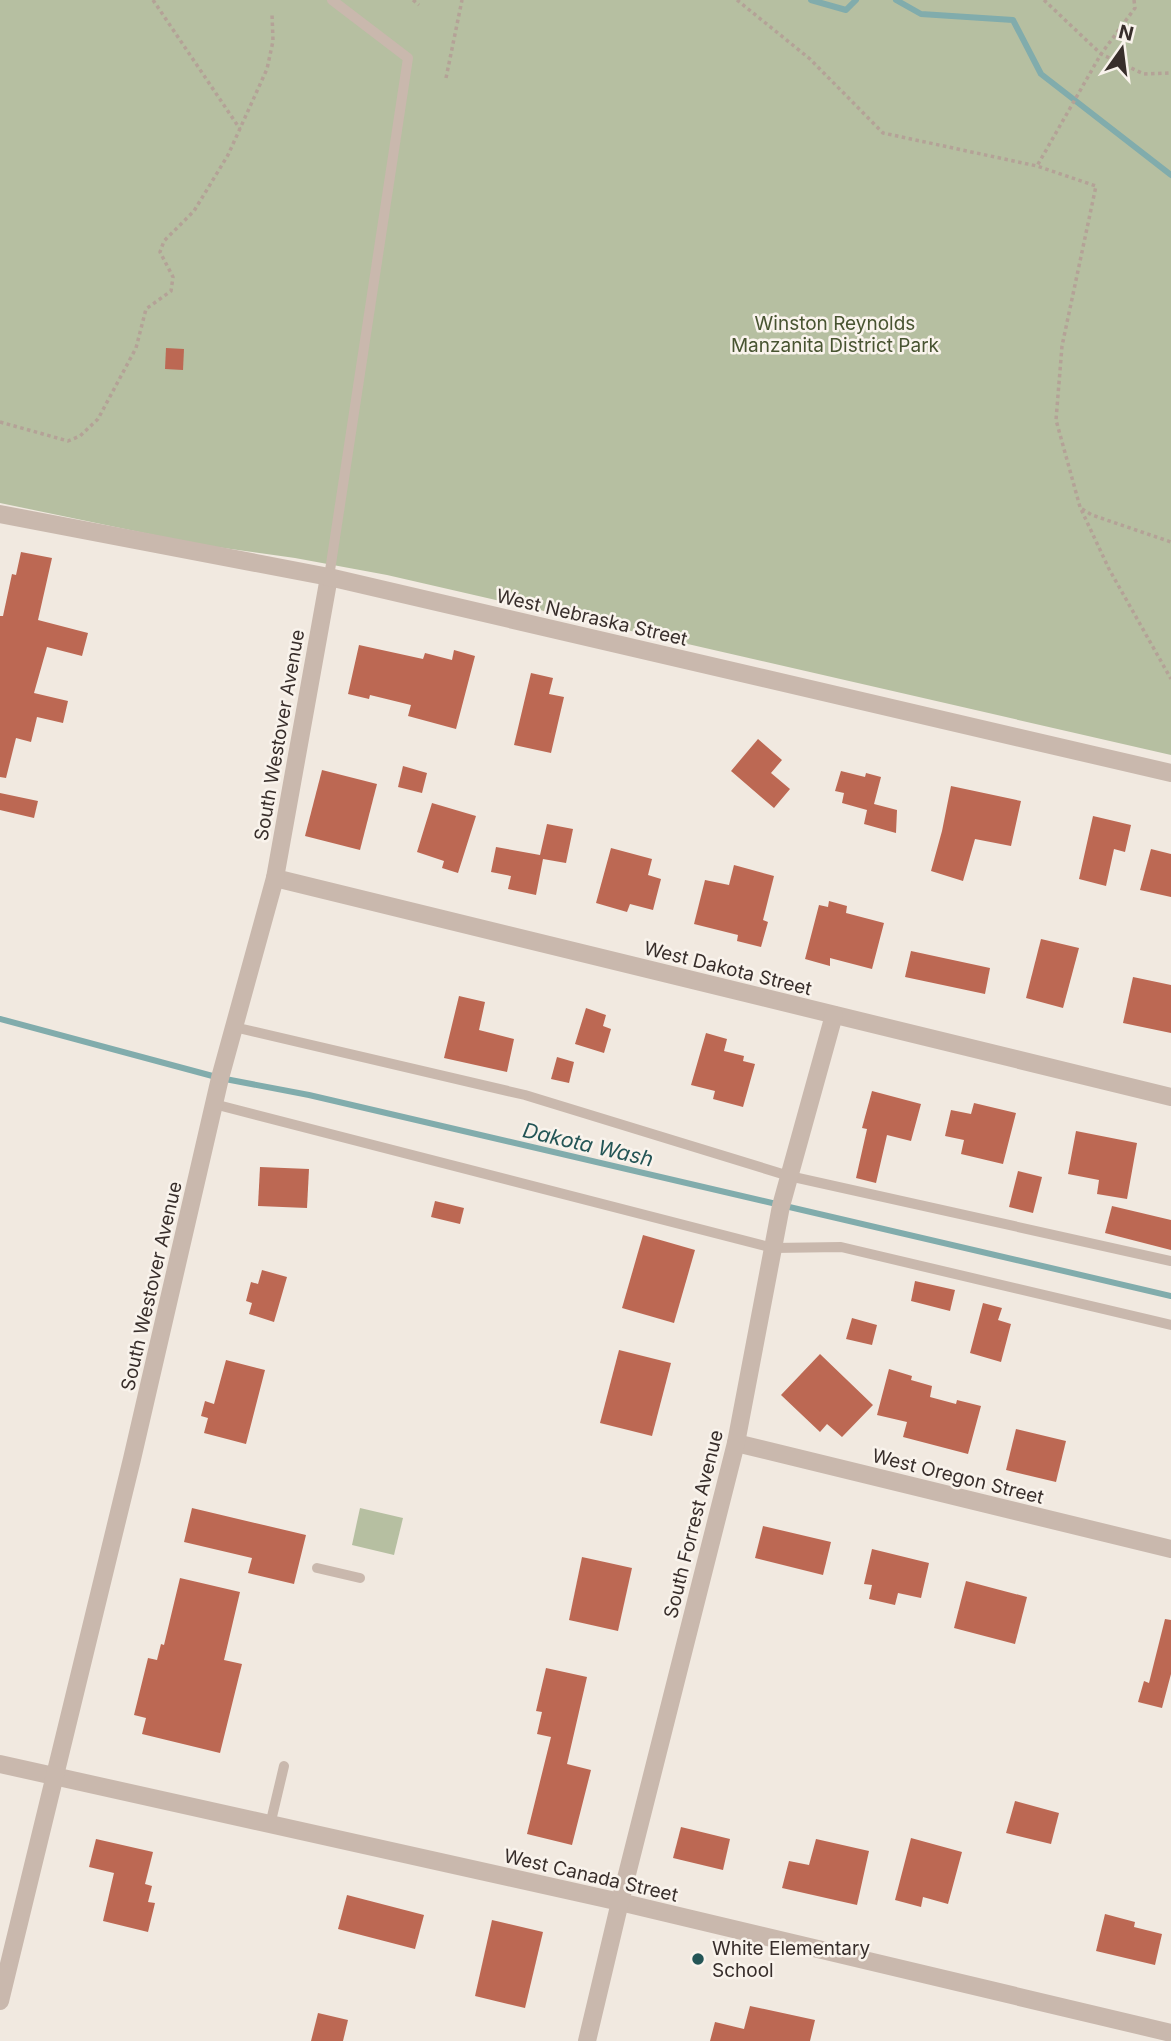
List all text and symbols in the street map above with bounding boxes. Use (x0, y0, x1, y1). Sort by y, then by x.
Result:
north arrow (1087, 14, 1157, 84)
text: N (1116, 20, 1136, 46)
park label: Winston Reynolds Manzanita District Park (731, 312, 940, 357)
street label: West Nebraska Street (494, 584, 690, 651)
street label: South Westover Avenue (250, 628, 309, 843)
street label: West Dakota Street (642, 937, 814, 1000)
water label: Dakota Wash (520, 1117, 656, 1172)
street label: South Westover Avenue (116, 1179, 187, 1393)
street label: South Forrest Avenue (659, 1428, 728, 1621)
street label: West Oregon Street (870, 1444, 1046, 1509)
street label: West Canada Street (502, 1844, 680, 1907)
place label: White Elementary School (712, 1937, 870, 1982)
marker: White Elementary School (690, 1951, 706, 1967)

